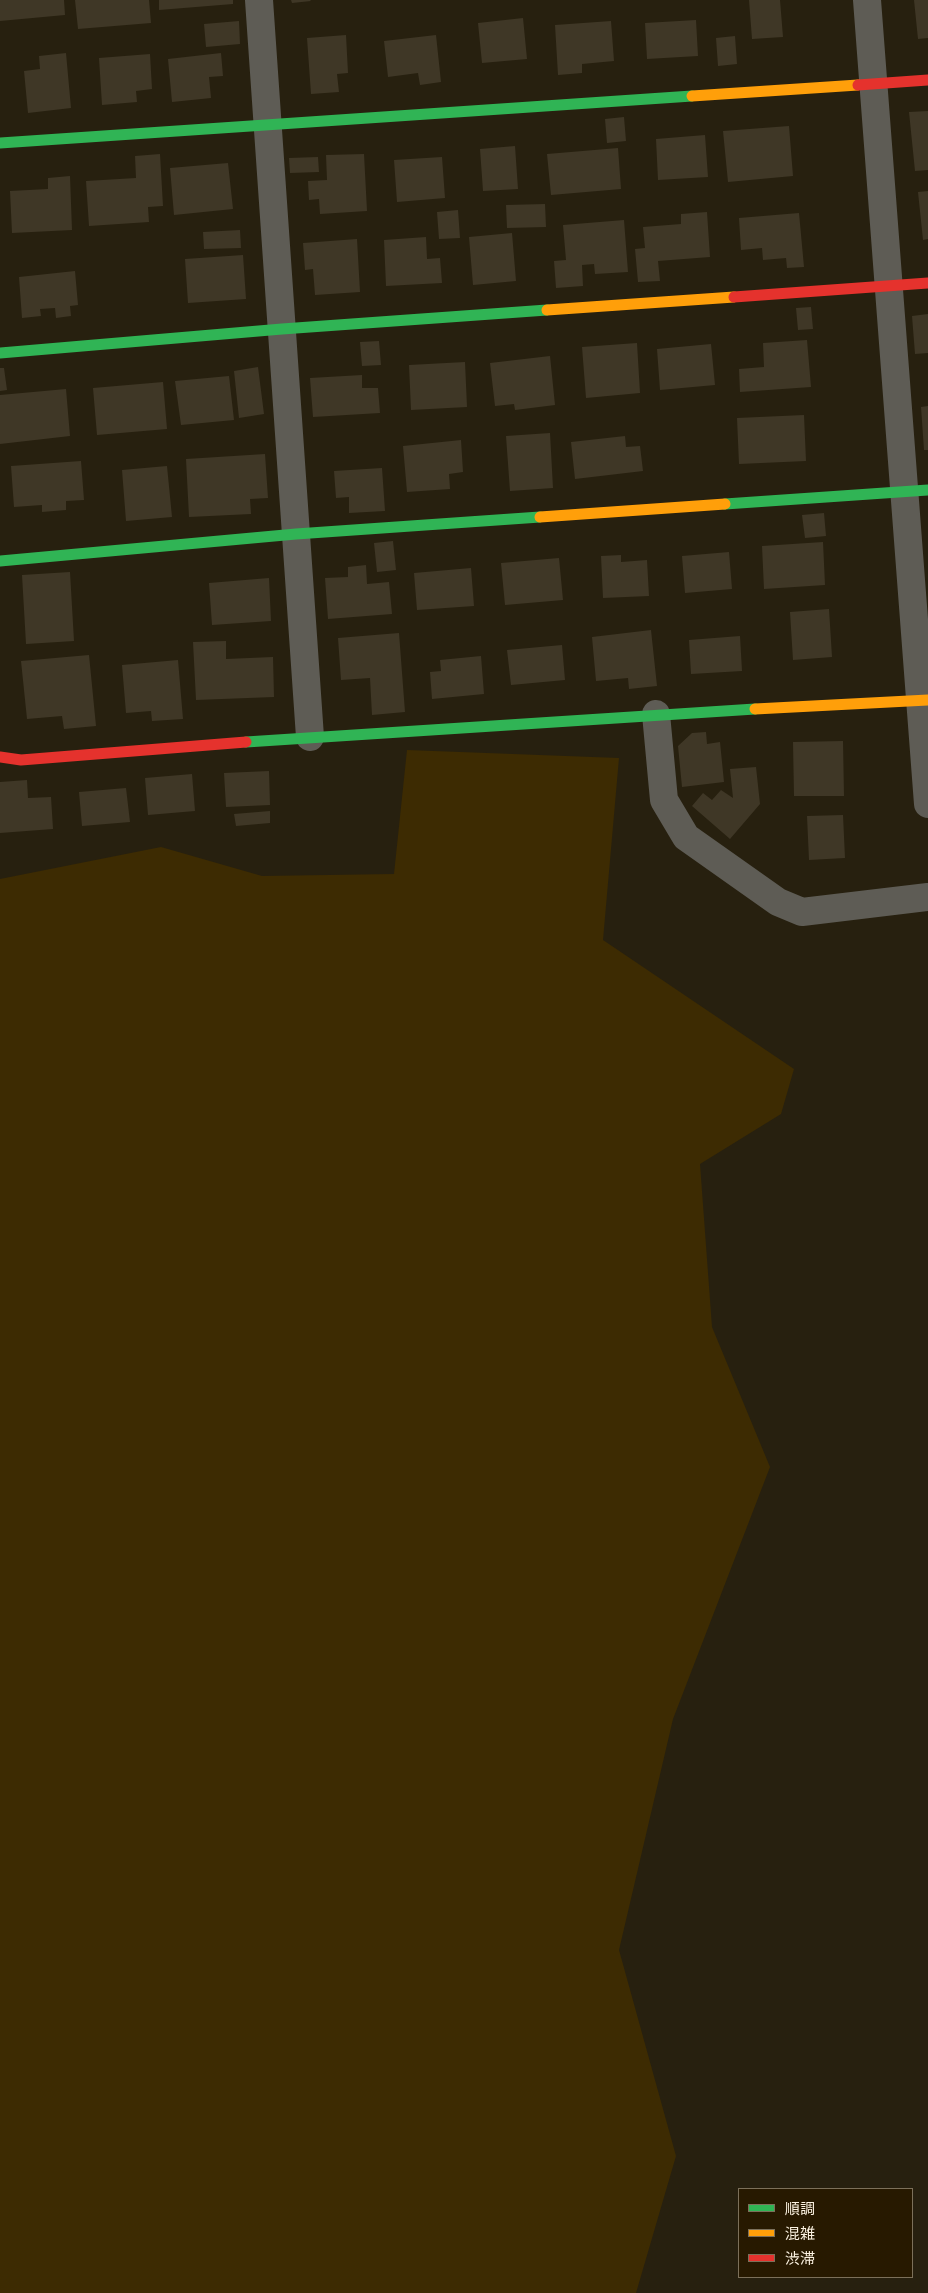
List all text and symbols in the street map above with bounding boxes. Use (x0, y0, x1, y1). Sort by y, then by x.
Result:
legend (738, 2188, 913, 2278)
text: 順調 (785, 2200, 815, 2217)
text: 混雑 (785, 2225, 815, 2242)
text: 渋滞 (785, 2250, 815, 2267)

